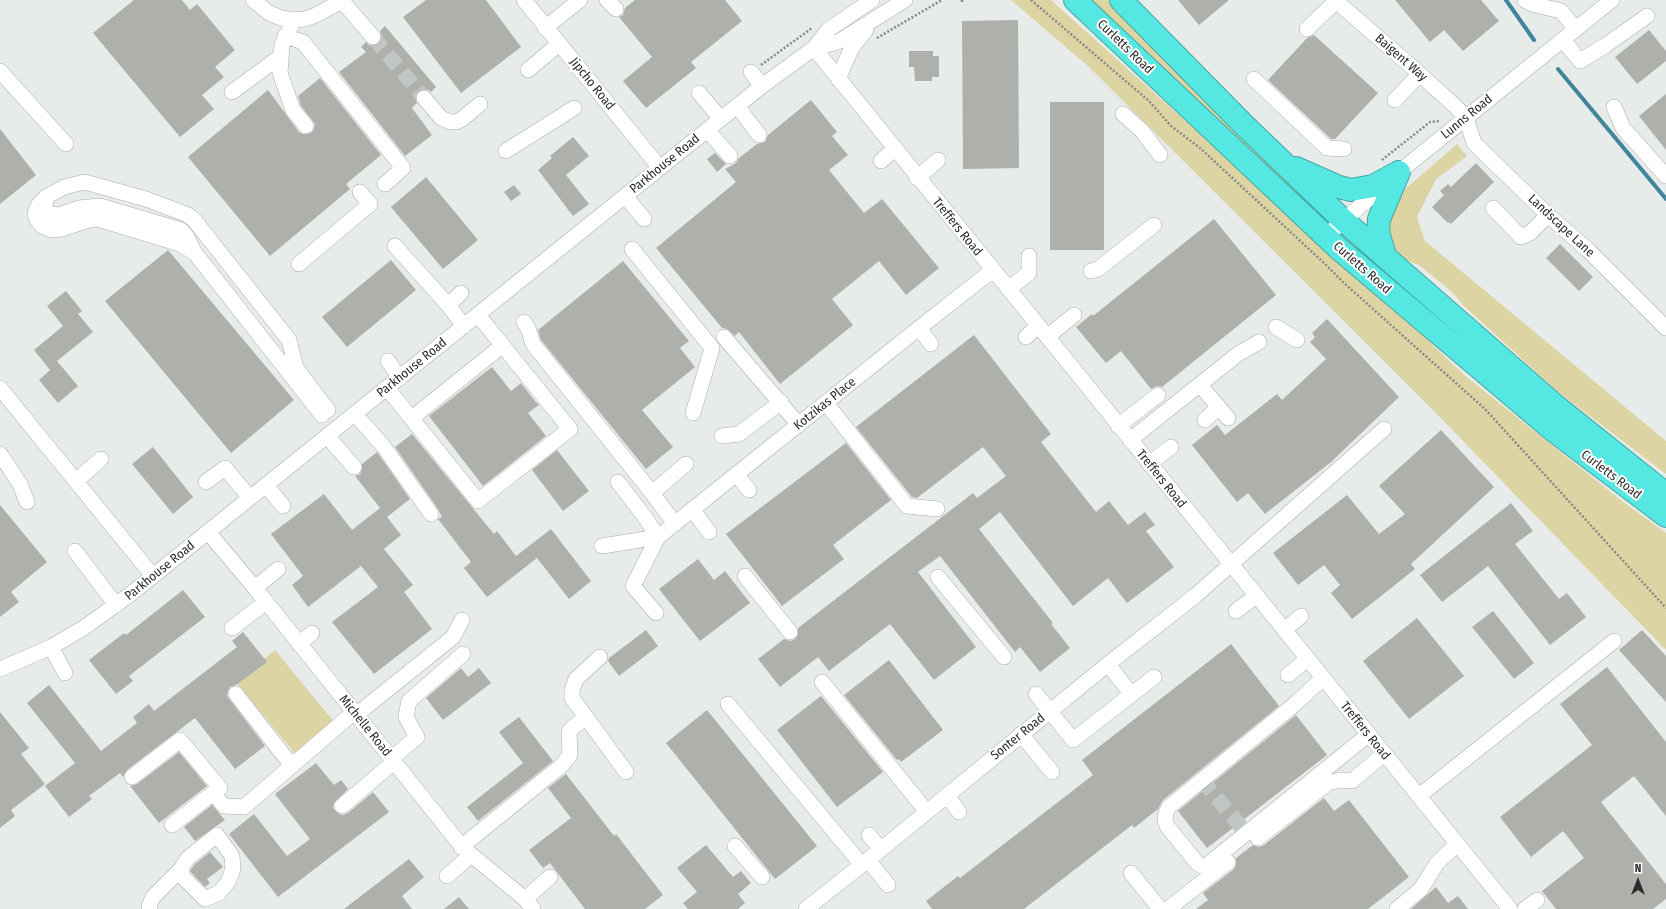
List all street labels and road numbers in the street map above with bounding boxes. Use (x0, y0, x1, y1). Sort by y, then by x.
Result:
street label: Curletts Road (1094, 17, 1156, 77)
street label: Baigent Way (1372, 31, 1430, 85)
street label: Jipcho Road (566, 55, 618, 113)
street label: Lunns Road (1438, 92, 1496, 142)
street label: Parkhouse Road (627, 131, 703, 197)
street label: Landscape Lane (1525, 191, 1597, 261)
street label: Treffers Road (929, 195, 985, 259)
street label: Curletts Road (1330, 239, 1394, 297)
street label: Parkhouse Road (374, 335, 450, 401)
street label: Kotzikas Place (791, 374, 859, 434)
street label: Treffers Road (1133, 447, 1189, 511)
street label: Curletts Road (1578, 447, 1644, 503)
street label: Parkhouse Road (122, 538, 198, 604)
street label: Michelle Road (335, 692, 395, 760)
street label: Treffers Road (1337, 699, 1393, 763)
street label: Sonter Road (988, 710, 1048, 764)

